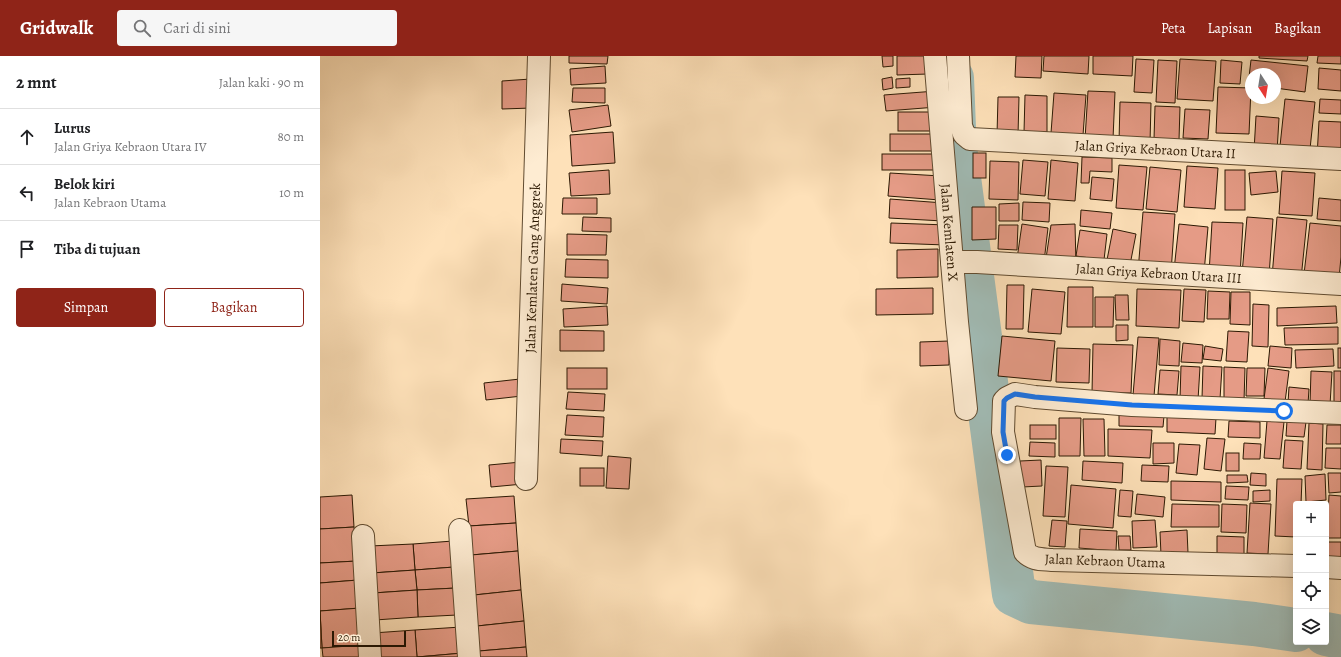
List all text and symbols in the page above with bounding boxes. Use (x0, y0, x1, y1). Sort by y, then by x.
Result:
search box (117, 10, 397, 46)
text: Gridwalk (20, 15, 93, 41)
icon: search (131, 17, 153, 39)
text: Cari di sini (163, 18, 231, 38)
text: Peta (1161, 19, 1185, 38)
text: Lapisan (1207, 19, 1252, 38)
text: Bagikan (1274, 19, 1321, 38)
north arrow (1245, 68, 1281, 104)
text: 2 mnt (16, 71, 57, 94)
text: Jalan kaki · 90 m (219, 74, 304, 91)
text: Lurus (54, 118, 91, 138)
icon: ahead (16, 126, 38, 148)
text: 80 m (277, 128, 304, 145)
street label: Jalan Griya Kebraon Utara II (1074, 135, 1236, 163)
text: Jalan Griya Kebraon Utara IV (54, 138, 207, 155)
text: Belok kiri (54, 174, 115, 194)
icon: left (16, 182, 38, 204)
street label: Jalan Kemlaten Gang Anggrek (520, 183, 545, 353)
street label: Jalan Kemlaten X (936, 183, 963, 283)
text: 10 m (279, 184, 304, 201)
text: Jalan Kebraon Utama (54, 194, 166, 211)
icon: arrive (16, 238, 38, 260)
text: Tiba di tujuan (54, 239, 140, 259)
street label: Jalan Griya Kebraon Utara III (1075, 258, 1242, 287)
button: Simpan (16, 288, 156, 327)
button: Bagikan (164, 288, 304, 327)
route start (1275, 402, 1293, 420)
route end (998, 446, 1016, 464)
map controls (1293, 501, 1329, 645)
button: + (1293, 501, 1329, 537)
button: − (1293, 537, 1329, 573)
street label: Jalan Kebraon Utama (1044, 549, 1166, 573)
button: locate (1293, 573, 1329, 609)
button: layers (1293, 609, 1329, 645)
scale bar (332, 629, 406, 648)
text: 20 m (338, 630, 360, 645)

